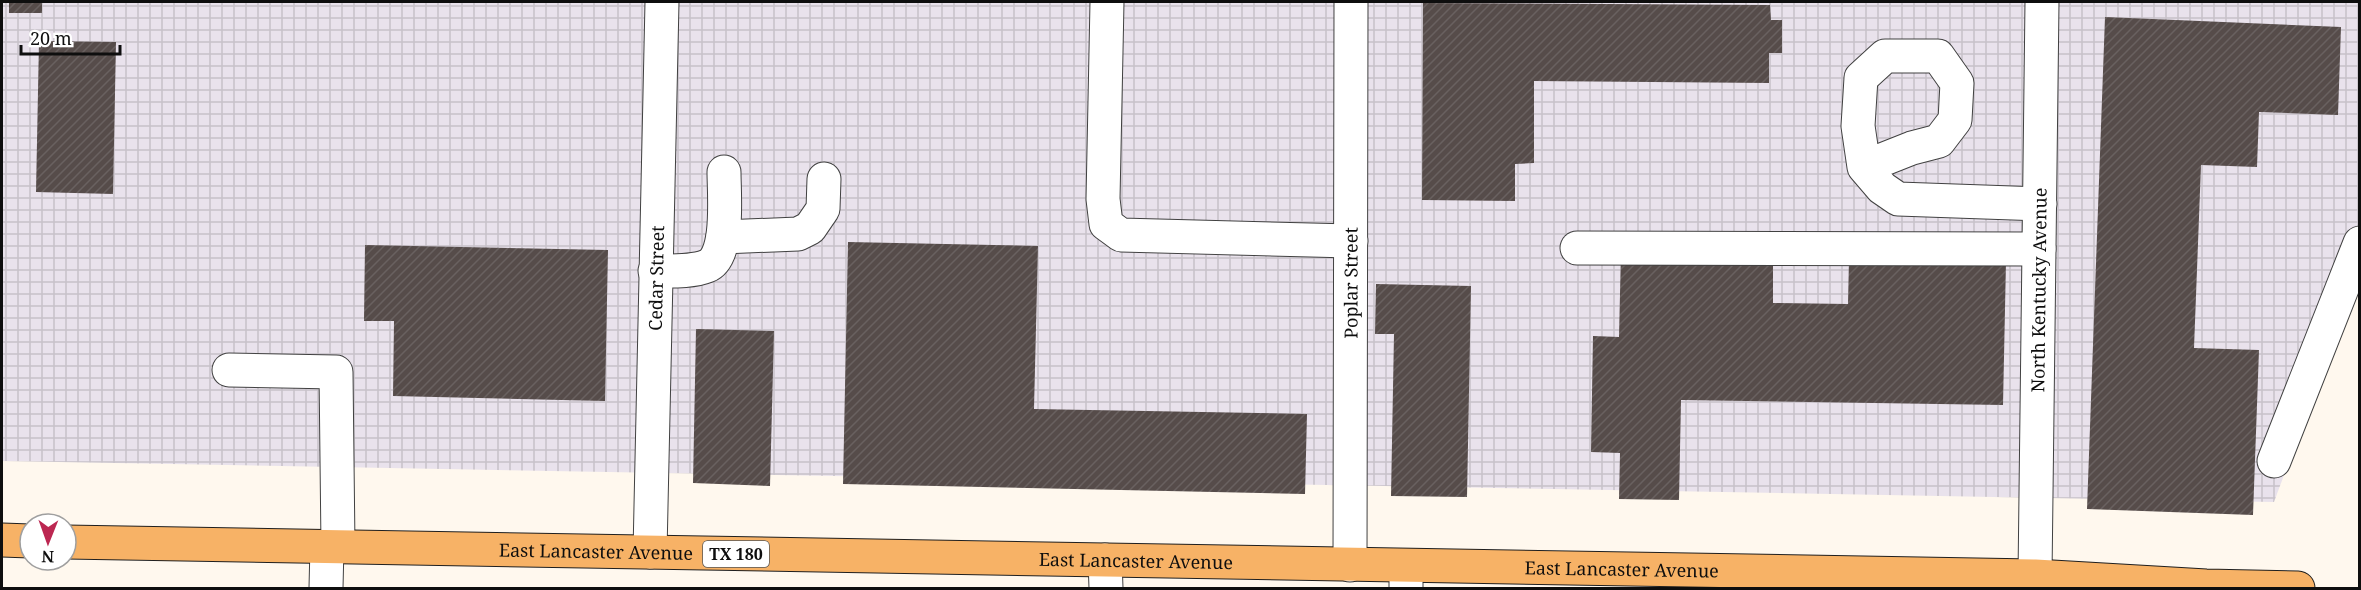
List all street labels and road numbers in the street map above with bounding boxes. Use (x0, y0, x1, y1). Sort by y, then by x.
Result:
street label: North Kentucky Avenue (2025, 187, 2052, 393)
street label: Cedar Street (643, 225, 669, 331)
street label: Poplar Street (1338, 227, 1363, 339)
street label: East Lancaster Avenue (499, 537, 693, 565)
road number: TX 180 (703, 541, 769, 567)
street label: East Lancaster Avenue (1039, 547, 1233, 574)
street label: East Lancaster Avenue (1524, 555, 1719, 583)

